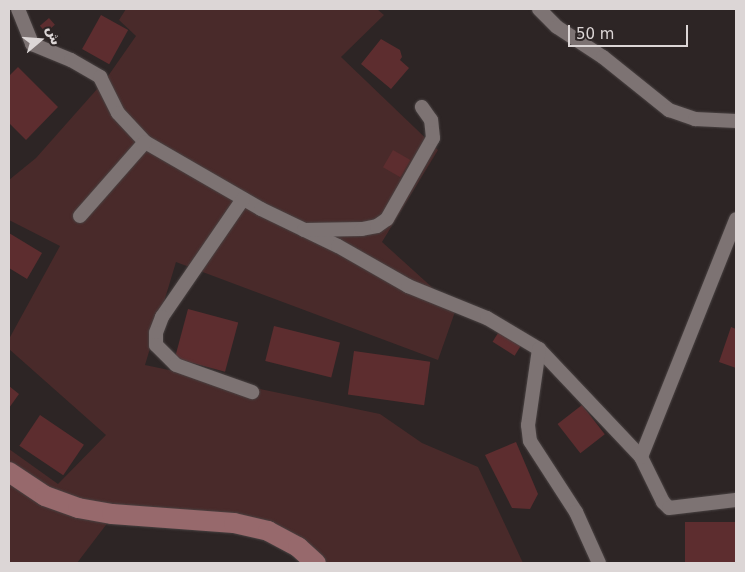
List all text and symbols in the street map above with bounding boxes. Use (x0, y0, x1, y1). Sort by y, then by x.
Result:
north arrow (15, 15, 65, 65)
scale bar (570, 15, 690, 47)
text: ش (44, 24, 65, 47)
text: 50 m (576, 25, 614, 43)

